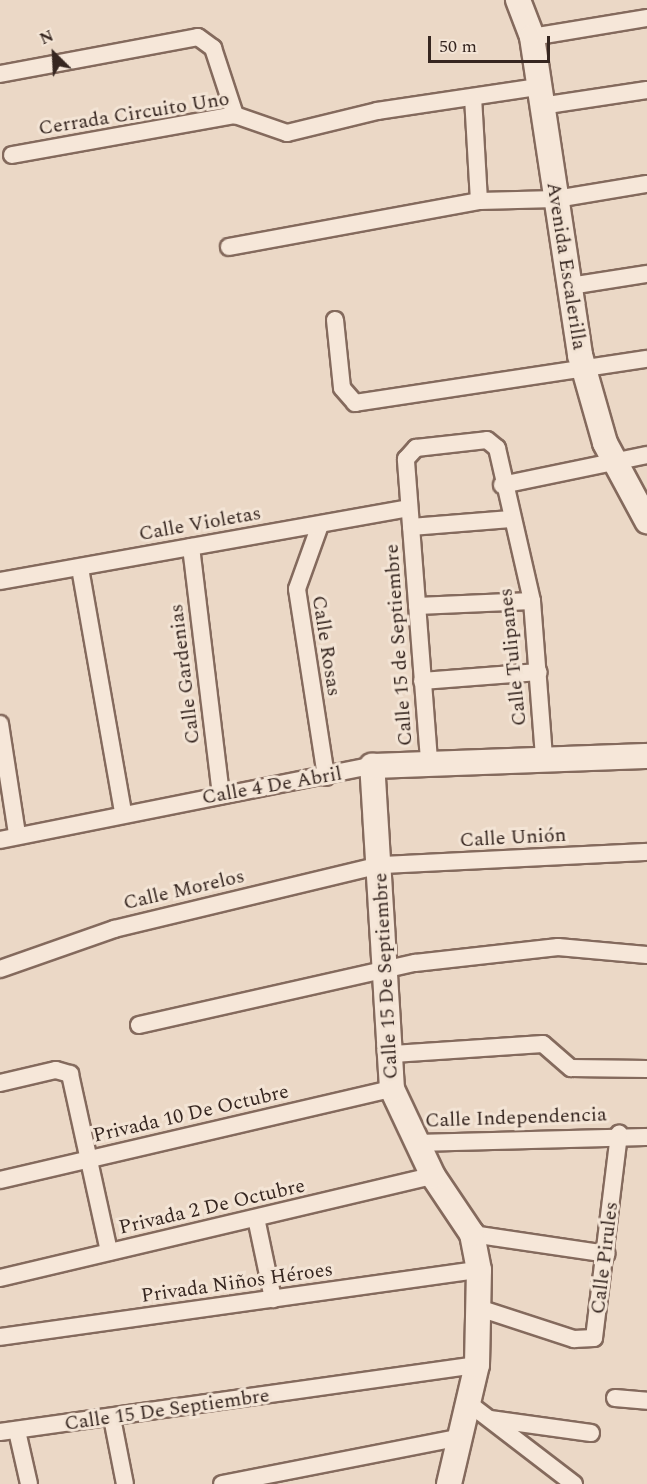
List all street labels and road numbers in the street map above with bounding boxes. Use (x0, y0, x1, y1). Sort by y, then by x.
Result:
street label: Cerrada Circuito Uno (37, 87, 231, 141)
street label: Avenida Escalerilla (541, 180, 591, 352)
street label: Calle Violetas (137, 501, 263, 547)
street label: Calle 15 de Septiembre (380, 543, 418, 747)
street label: Calle Tulipanes (494, 587, 532, 727)
street label: Calle Rosas (306, 594, 346, 698)
street label: Calle Gardenias (165, 603, 205, 745)
street label: Calle 4 De Abril (200, 762, 344, 810)
street label: Calle Unión (459, 823, 567, 853)
street label: Calle Morelos (121, 864, 247, 916)
street label: Calle 15 De Septiembre (369, 872, 403, 1080)
street label: Privada 10 De Octubre (91, 1080, 291, 1148)
street label: Calle Independencia (425, 1103, 607, 1133)
street label: Privada 2 De Octubre (117, 1174, 307, 1240)
street label: Calle Pirules (586, 1200, 624, 1316)
street label: Privada Niños Héroes (140, 1258, 334, 1308)
street label: Calle 15 De Septiembre (63, 1384, 271, 1436)

